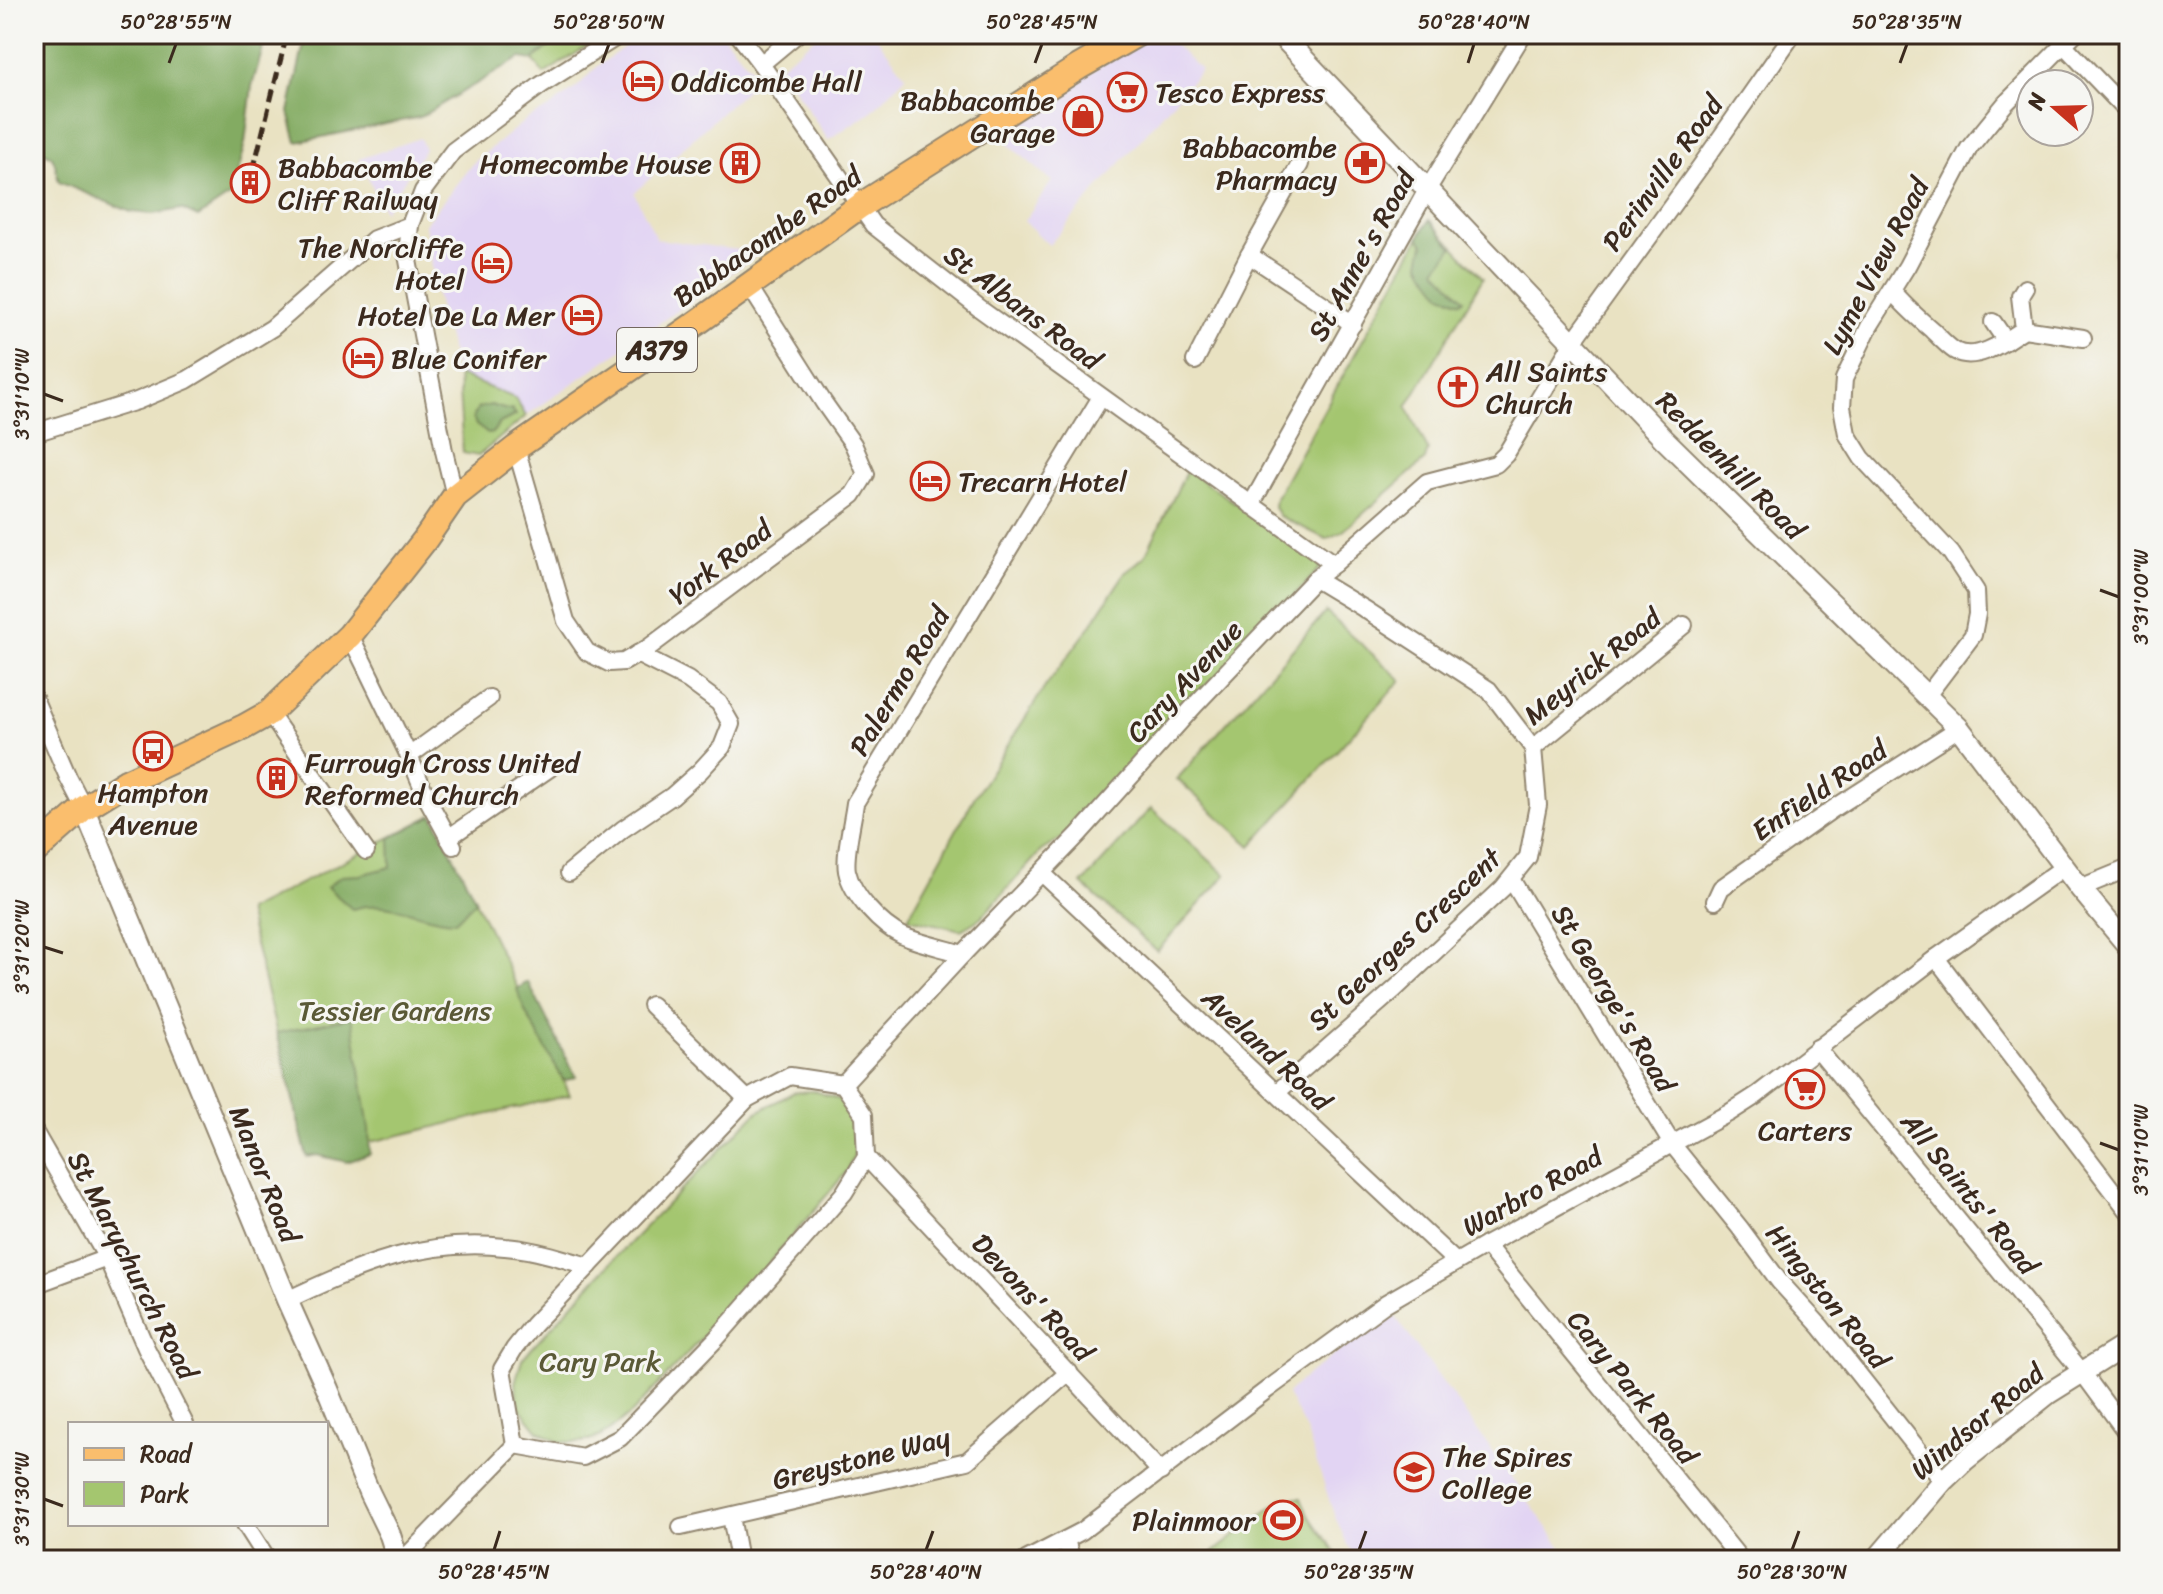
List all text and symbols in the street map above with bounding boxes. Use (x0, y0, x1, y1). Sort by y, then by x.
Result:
text: 50°28'55"N (120, 5, 232, 40)
text: 50°28'50"N (553, 5, 665, 40)
text: 50°28'45"N (986, 5, 1098, 40)
text: 50°28'40"N (1418, 5, 1530, 40)
text: 50°28'35"N (1852, 5, 1962, 40)
place label: Oddicombe Hall (671, 57, 863, 106)
hotel icon: Oddicombe Hall (622, 60, 664, 102)
place label: Tesco Express (1155, 68, 1325, 117)
north arrow (2015, 68, 2095, 148)
supermarket icon: Tesco Express (1106, 71, 1148, 113)
place label: Babbacombe Garage (900, 76, 1055, 157)
street label: Perinville Road (1588, 83, 1738, 262)
text: N (2015, 87, 2058, 116)
shop icon: Babbacombe Garage (1062, 95, 1104, 137)
place label: Babbacombe Pharmacy (1182, 123, 1337, 204)
place label: Homecombe House (479, 139, 712, 188)
building icon: Homecombe House (719, 142, 761, 184)
pharmacy icon: Babbacombe Pharmacy (1344, 142, 1386, 184)
place label: Babbacombe Cliff Railway (278, 143, 438, 224)
street label: Babbacombe Road (662, 151, 874, 320)
street label: St Anne's Road (1294, 158, 1430, 351)
building icon: Babbacombe Cliff Railway (229, 162, 271, 204)
street label: Lyme View Road (1808, 167, 1944, 364)
place label: The Norcliffe Hotel (298, 223, 465, 304)
street label: St Albans Road (933, 231, 1114, 385)
hotel icon: The Norcliffe Hotel (471, 242, 513, 284)
place label: Hotel De La Mer (358, 291, 556, 340)
hotel icon: Hotel De La Mer (561, 294, 603, 336)
road number: A379 (617, 328, 697, 372)
place label: Blue Conifer (391, 334, 547, 383)
hotel icon: Blue Conifer (342, 337, 384, 379)
place label: All Saints Church (1485, 347, 1607, 428)
text: 3°31'10"W (5, 348, 40, 440)
church icon: All Saints Church (1437, 366, 1479, 408)
street label: Reddenhill Road (1644, 379, 1819, 554)
place label: Trecarn Hotel (958, 457, 1128, 506)
hotel icon: Trecarn Hotel (909, 460, 951, 502)
street label: York Road (657, 505, 785, 618)
text: 3°31'00"W (2124, 549, 2159, 645)
street label: Meyrick Road (1512, 593, 1674, 738)
street label: Palermo Road (835, 595, 965, 766)
street label: Cary Avenue (1114, 608, 1255, 755)
street label: Enfield Road (1741, 725, 1899, 854)
bus stop icon: Hampton Avenue (132, 730, 174, 772)
place label: Furrough Cross United Reformed Church (305, 738, 582, 819)
building icon: Furrough Cross United Reformed Church (256, 757, 298, 799)
place label: Hampton Avenue (98, 768, 208, 849)
street label: St Georges Crescent (1295, 834, 1514, 1043)
street label: St George's Road (1538, 894, 1691, 1104)
text: 3°31'20"W (5, 899, 40, 994)
street label: Aveland Road (1189, 975, 1345, 1125)
park label: Tessier Gardens (298, 986, 492, 1035)
supermarket icon: Carters (1784, 1068, 1826, 1110)
street label: Manor Road (215, 1098, 315, 1253)
street label: All Saints' Road (1887, 1100, 2053, 1288)
text: 3°31'10"W (2124, 1104, 2159, 1196)
place label: Carters (1758, 1106, 1852, 1155)
street label: Warbro Road (1453, 1131, 1614, 1250)
street label: St Marychurch Road (54, 1142, 213, 1390)
street label: Hingston Road (1753, 1212, 1904, 1382)
street label: Devons' Road (959, 1221, 1107, 1375)
street label: Cary Park Road (1554, 1299, 1712, 1478)
park label: Cary Park (539, 1337, 661, 1386)
street label: Windsor Road (1899, 1349, 2057, 1493)
street label: Greystone Way (767, 1413, 956, 1504)
legend (68, 1422, 328, 1526)
place label: The Spires College (1442, 1432, 1572, 1513)
text: Road (140, 1433, 194, 1475)
text: 3°31'30"W (5, 1451, 40, 1546)
school or university icon: The Spires College (1393, 1451, 1435, 1493)
text: Park (140, 1473, 189, 1515)
place label: Plainmoor (1132, 1496, 1257, 1545)
sports icon: Plainmoor (1262, 1499, 1304, 1541)
text: 50°28'45"N (438, 1555, 550, 1590)
text: 50°28'40"N (870, 1555, 982, 1590)
text: 50°28'35"N (1304, 1555, 1414, 1590)
text: 50°28'30"N (1737, 1555, 1847, 1590)

